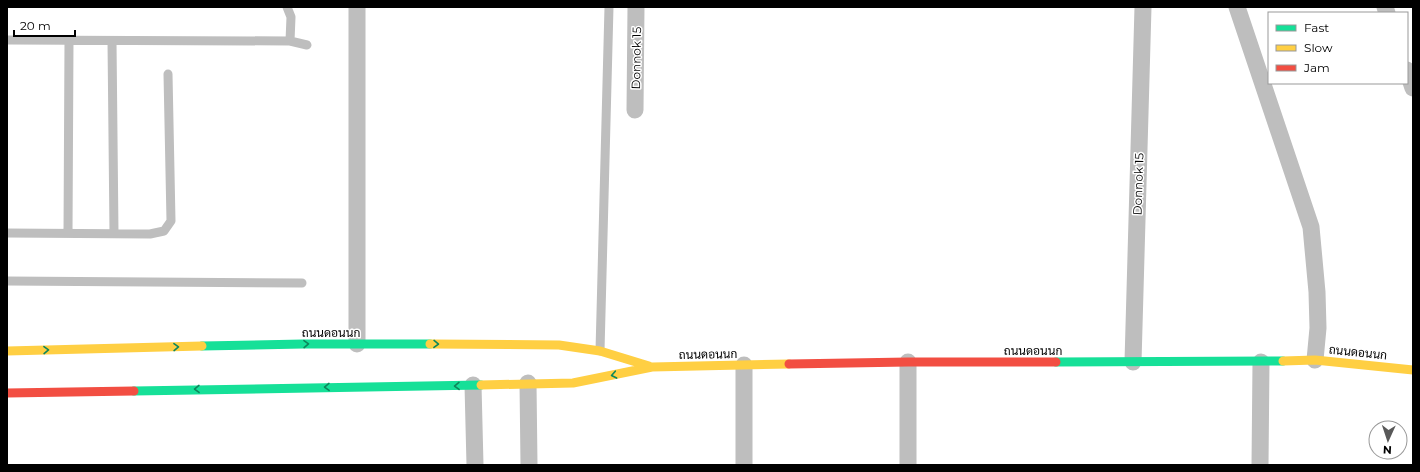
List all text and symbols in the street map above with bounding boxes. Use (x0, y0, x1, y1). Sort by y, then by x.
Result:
scale bar (14, 12, 75, 38)
legend (1268, 12, 1408, 84)
text: 20 m (20, 18, 51, 33)
text: Fast (1304, 20, 1329, 35)
street label: Donnok 15 (628, 26, 644, 89)
text: Slow (1304, 40, 1333, 55)
text: Jam (1303, 60, 1330, 75)
street label: Donnok 15 (1129, 152, 1147, 216)
street label: ถนนดอนนก (302, 325, 360, 340)
one-way arrow (303, 340, 309, 348)
one-way arrow (433, 340, 439, 348)
street label: ถนนดอนนก (1328, 341, 1388, 363)
one-way arrow (173, 343, 179, 351)
street label: ถนนดอนนก (1004, 343, 1062, 358)
one-way arrow (43, 346, 49, 354)
street label: ถนนดอนนก (679, 346, 738, 362)
one-way arrow (611, 370, 617, 378)
one-way arrow (454, 381, 460, 390)
one-way arrow (324, 383, 330, 391)
one-way arrow (194, 385, 200, 394)
north arrow (1368, 420, 1408, 460)
text: N (1383, 443, 1392, 457)

